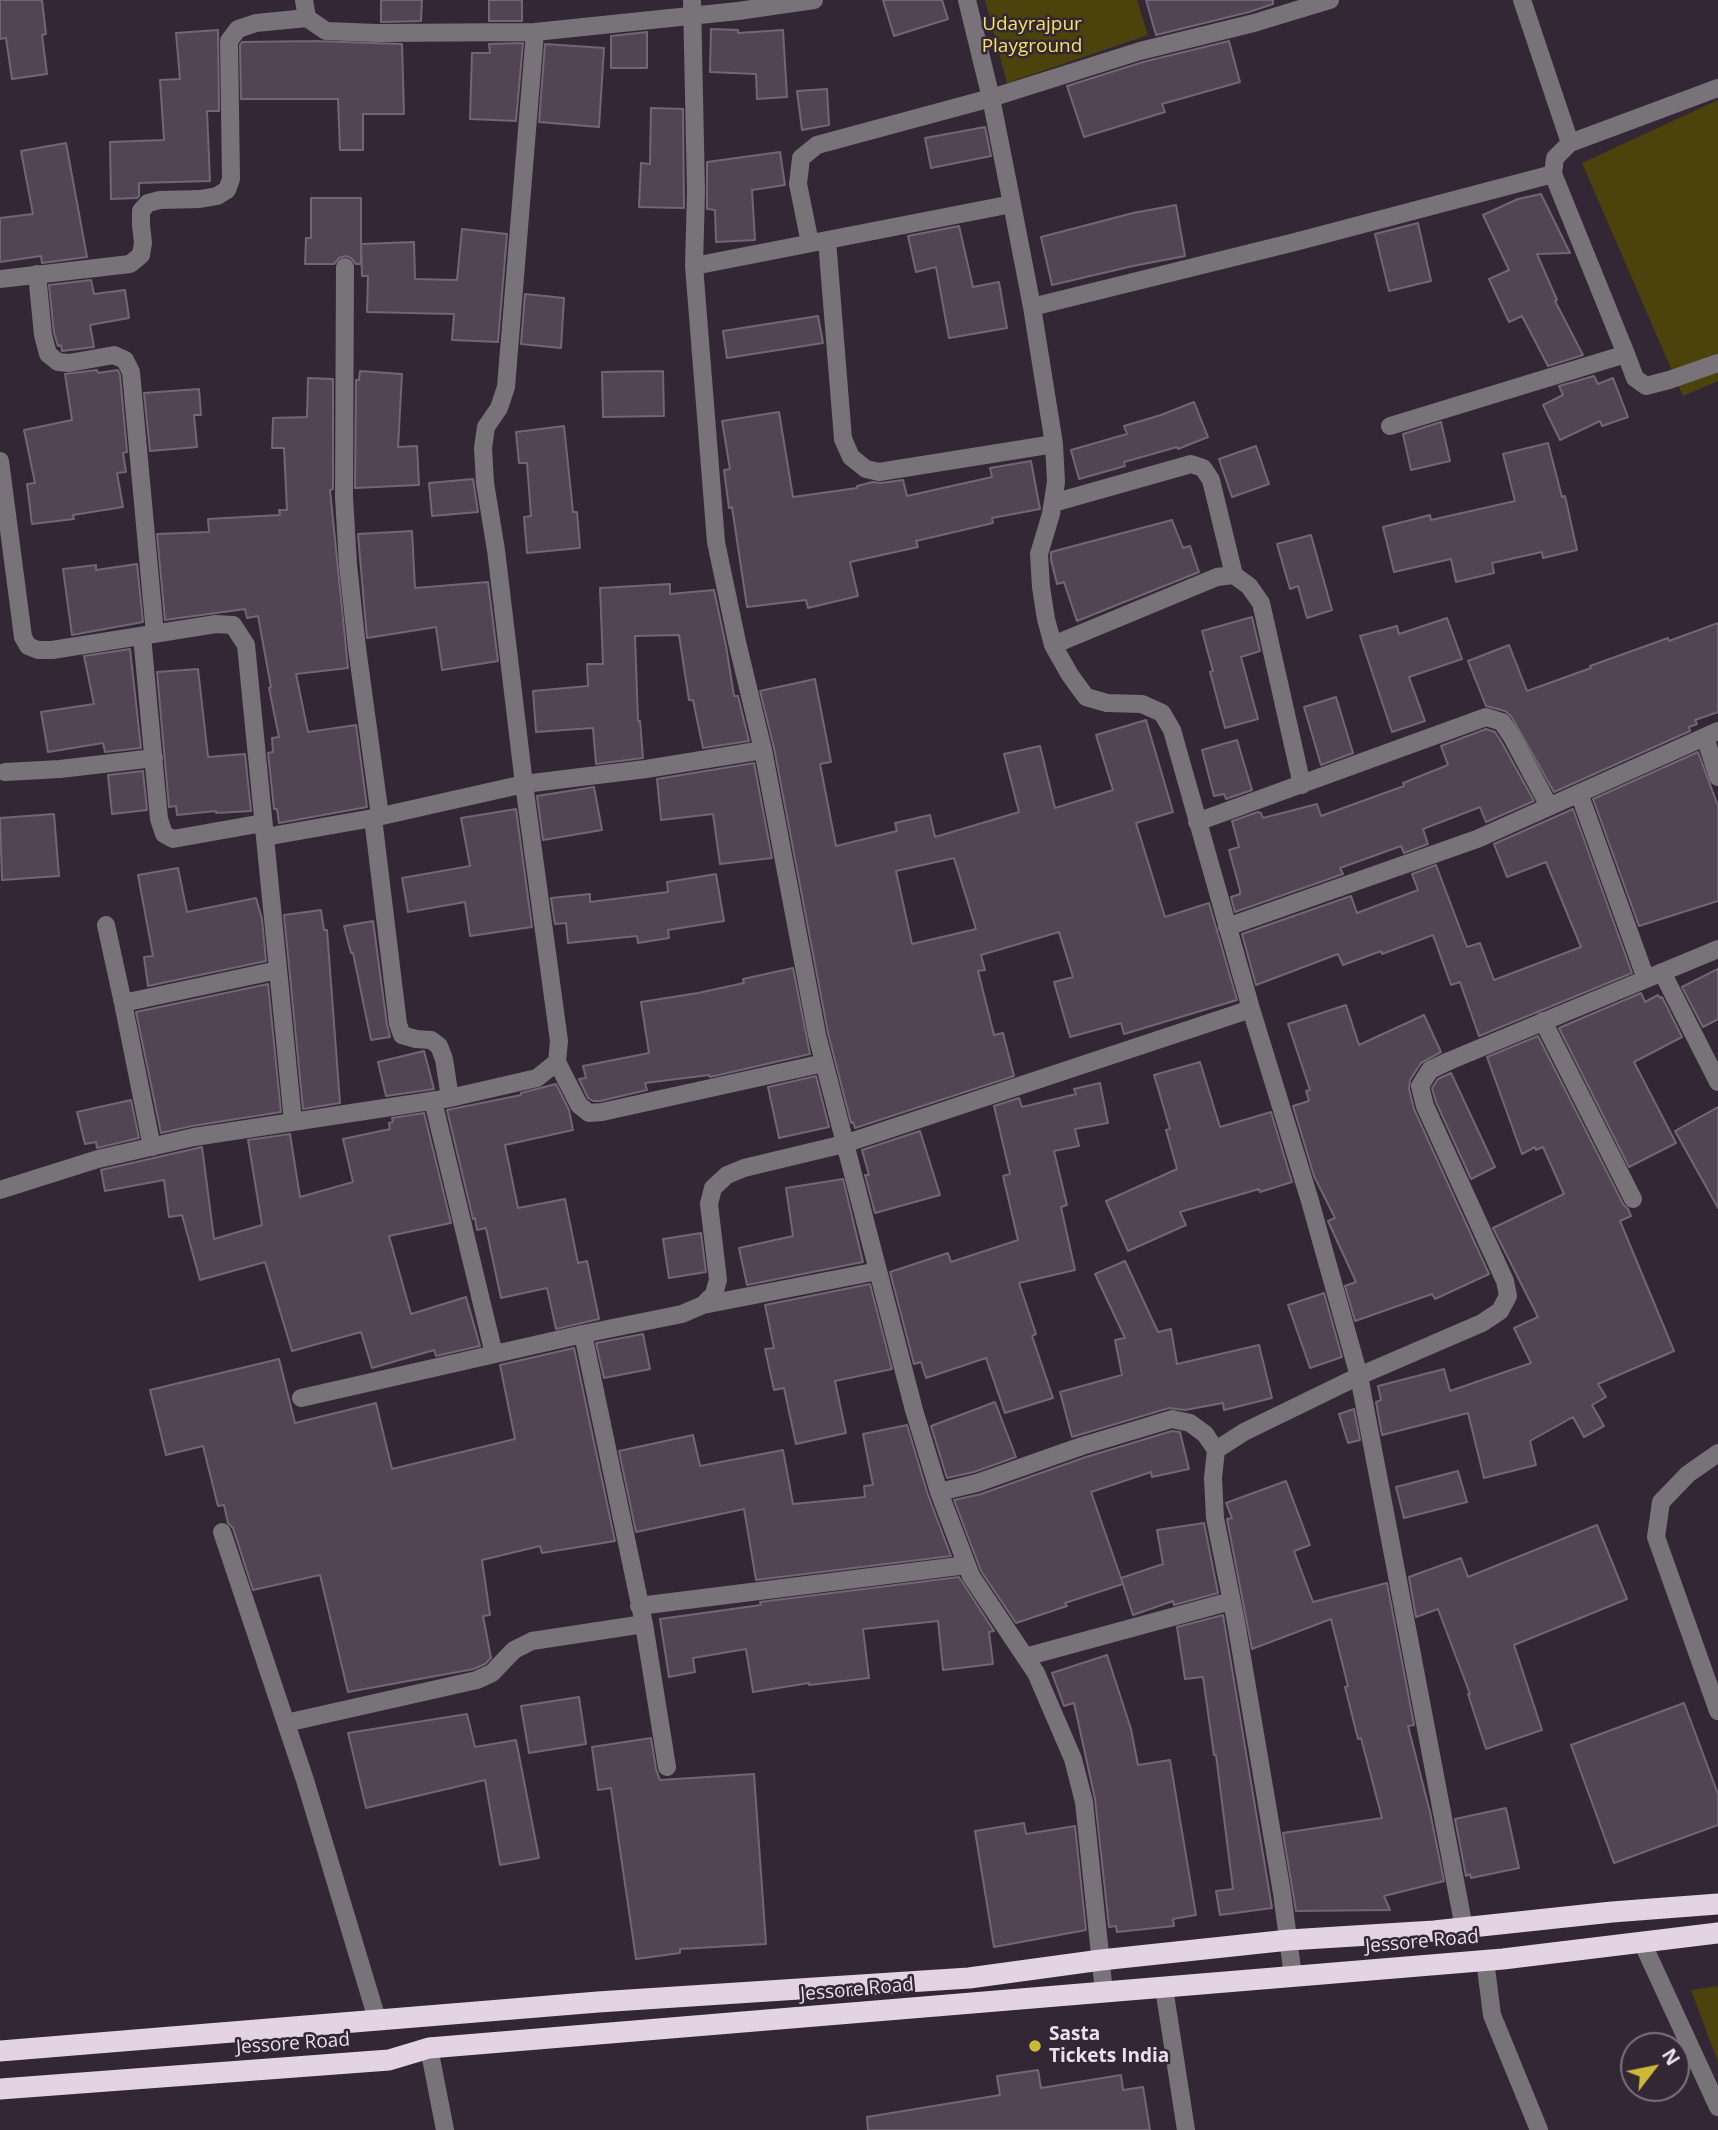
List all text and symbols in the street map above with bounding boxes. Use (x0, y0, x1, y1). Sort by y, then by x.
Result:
park label: Udayrajpur Playground (982, 14, 1082, 58)
street label: Jessore Road (1364, 1926, 1480, 1958)
street label: Jessore Road (799, 1974, 915, 2006)
place label: Sasta Tickets India (1049, 2024, 1169, 2068)
street label: Jessore Road (235, 2029, 351, 2059)
north arrow (1620, 2032, 1690, 2102)
marker: Sasta Tickets India (1027, 2038, 1043, 2054)
text: N (1656, 2043, 1686, 2070)

